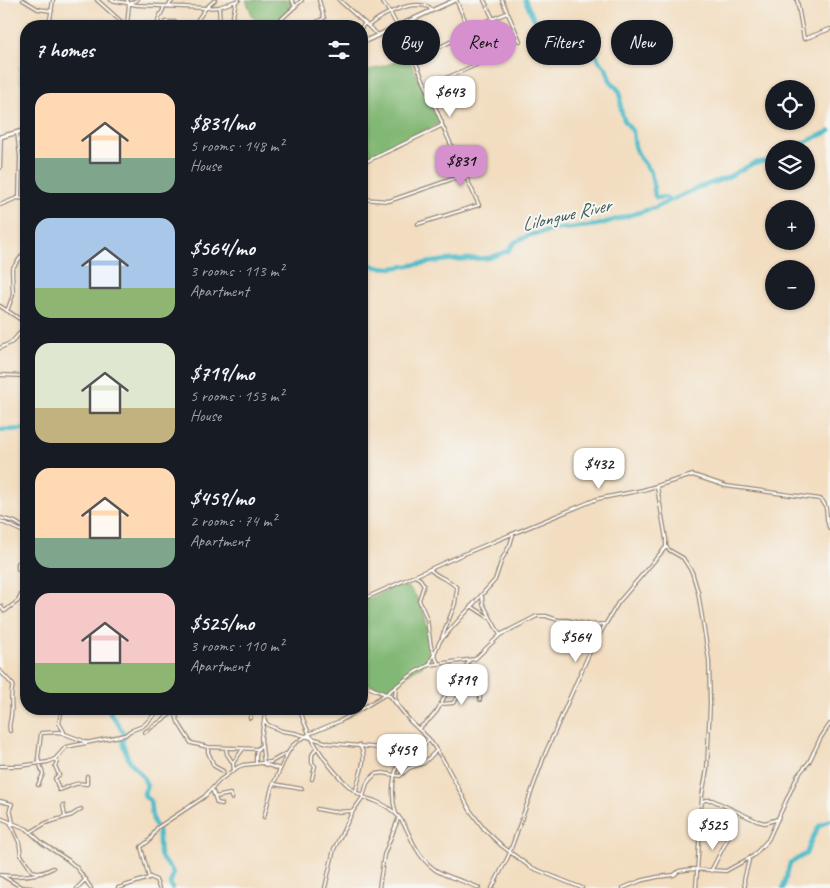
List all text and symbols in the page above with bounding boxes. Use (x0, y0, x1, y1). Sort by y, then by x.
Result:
chip: Buy (382, 20, 440, 65)
chip: Rent (450, 20, 516, 65)
chip: Filters (526, 20, 601, 65)
chip: New (611, 20, 673, 65)
icon: filters (325, 36, 353, 64)
text: 7 homes (35, 37, 94, 63)
pin: $643 (420, 76, 480, 118)
map controls (765, 80, 815, 310)
button: locate (765, 80, 815, 130)
text: $643 (435, 82, 465, 102)
text: $831/mo (190, 110, 255, 136)
icon: home (75, 113, 135, 173)
text: 5 rooms · 148 m² (190, 136, 284, 156)
button: layers (765, 140, 815, 190)
pin: $831 (431, 144, 491, 187)
text: $831 (447, 151, 475, 171)
text: House (190, 156, 221, 176)
water label: Lilongwe River (519, 192, 616, 237)
button: + (765, 200, 815, 250)
text: $564/mo (190, 235, 255, 261)
icon: home (75, 238, 135, 298)
button: − (765, 260, 815, 310)
text: 3 rooms · 113 m² (190, 261, 284, 281)
text: Apartment (190, 281, 249, 301)
text: $719/mo (190, 360, 254, 386)
icon: home (75, 363, 135, 423)
text: 5 rooms · 153 m² (190, 386, 284, 406)
text: House (190, 406, 221, 426)
pin: $432 (569, 448, 629, 490)
text: $432 (585, 454, 613, 474)
text: $459/mo (190, 485, 254, 511)
icon: home (75, 488, 135, 548)
text: 2 rooms · 74 m² (190, 511, 276, 531)
text: Apartment (190, 531, 249, 551)
text: $525/mo (190, 610, 254, 636)
icon: home (75, 613, 135, 673)
pin: $564 (546, 620, 606, 663)
text: $564 (562, 627, 590, 647)
text: 3 rooms · 110 m² (190, 636, 284, 656)
text: Apartment (190, 656, 249, 676)
pin: $719 (432, 664, 492, 706)
text: $719 (448, 670, 476, 690)
pin: $459 (372, 734, 432, 776)
text: $459 (388, 740, 416, 760)
pin: $525 (683, 808, 743, 851)
text: $525 (699, 815, 727, 835)

